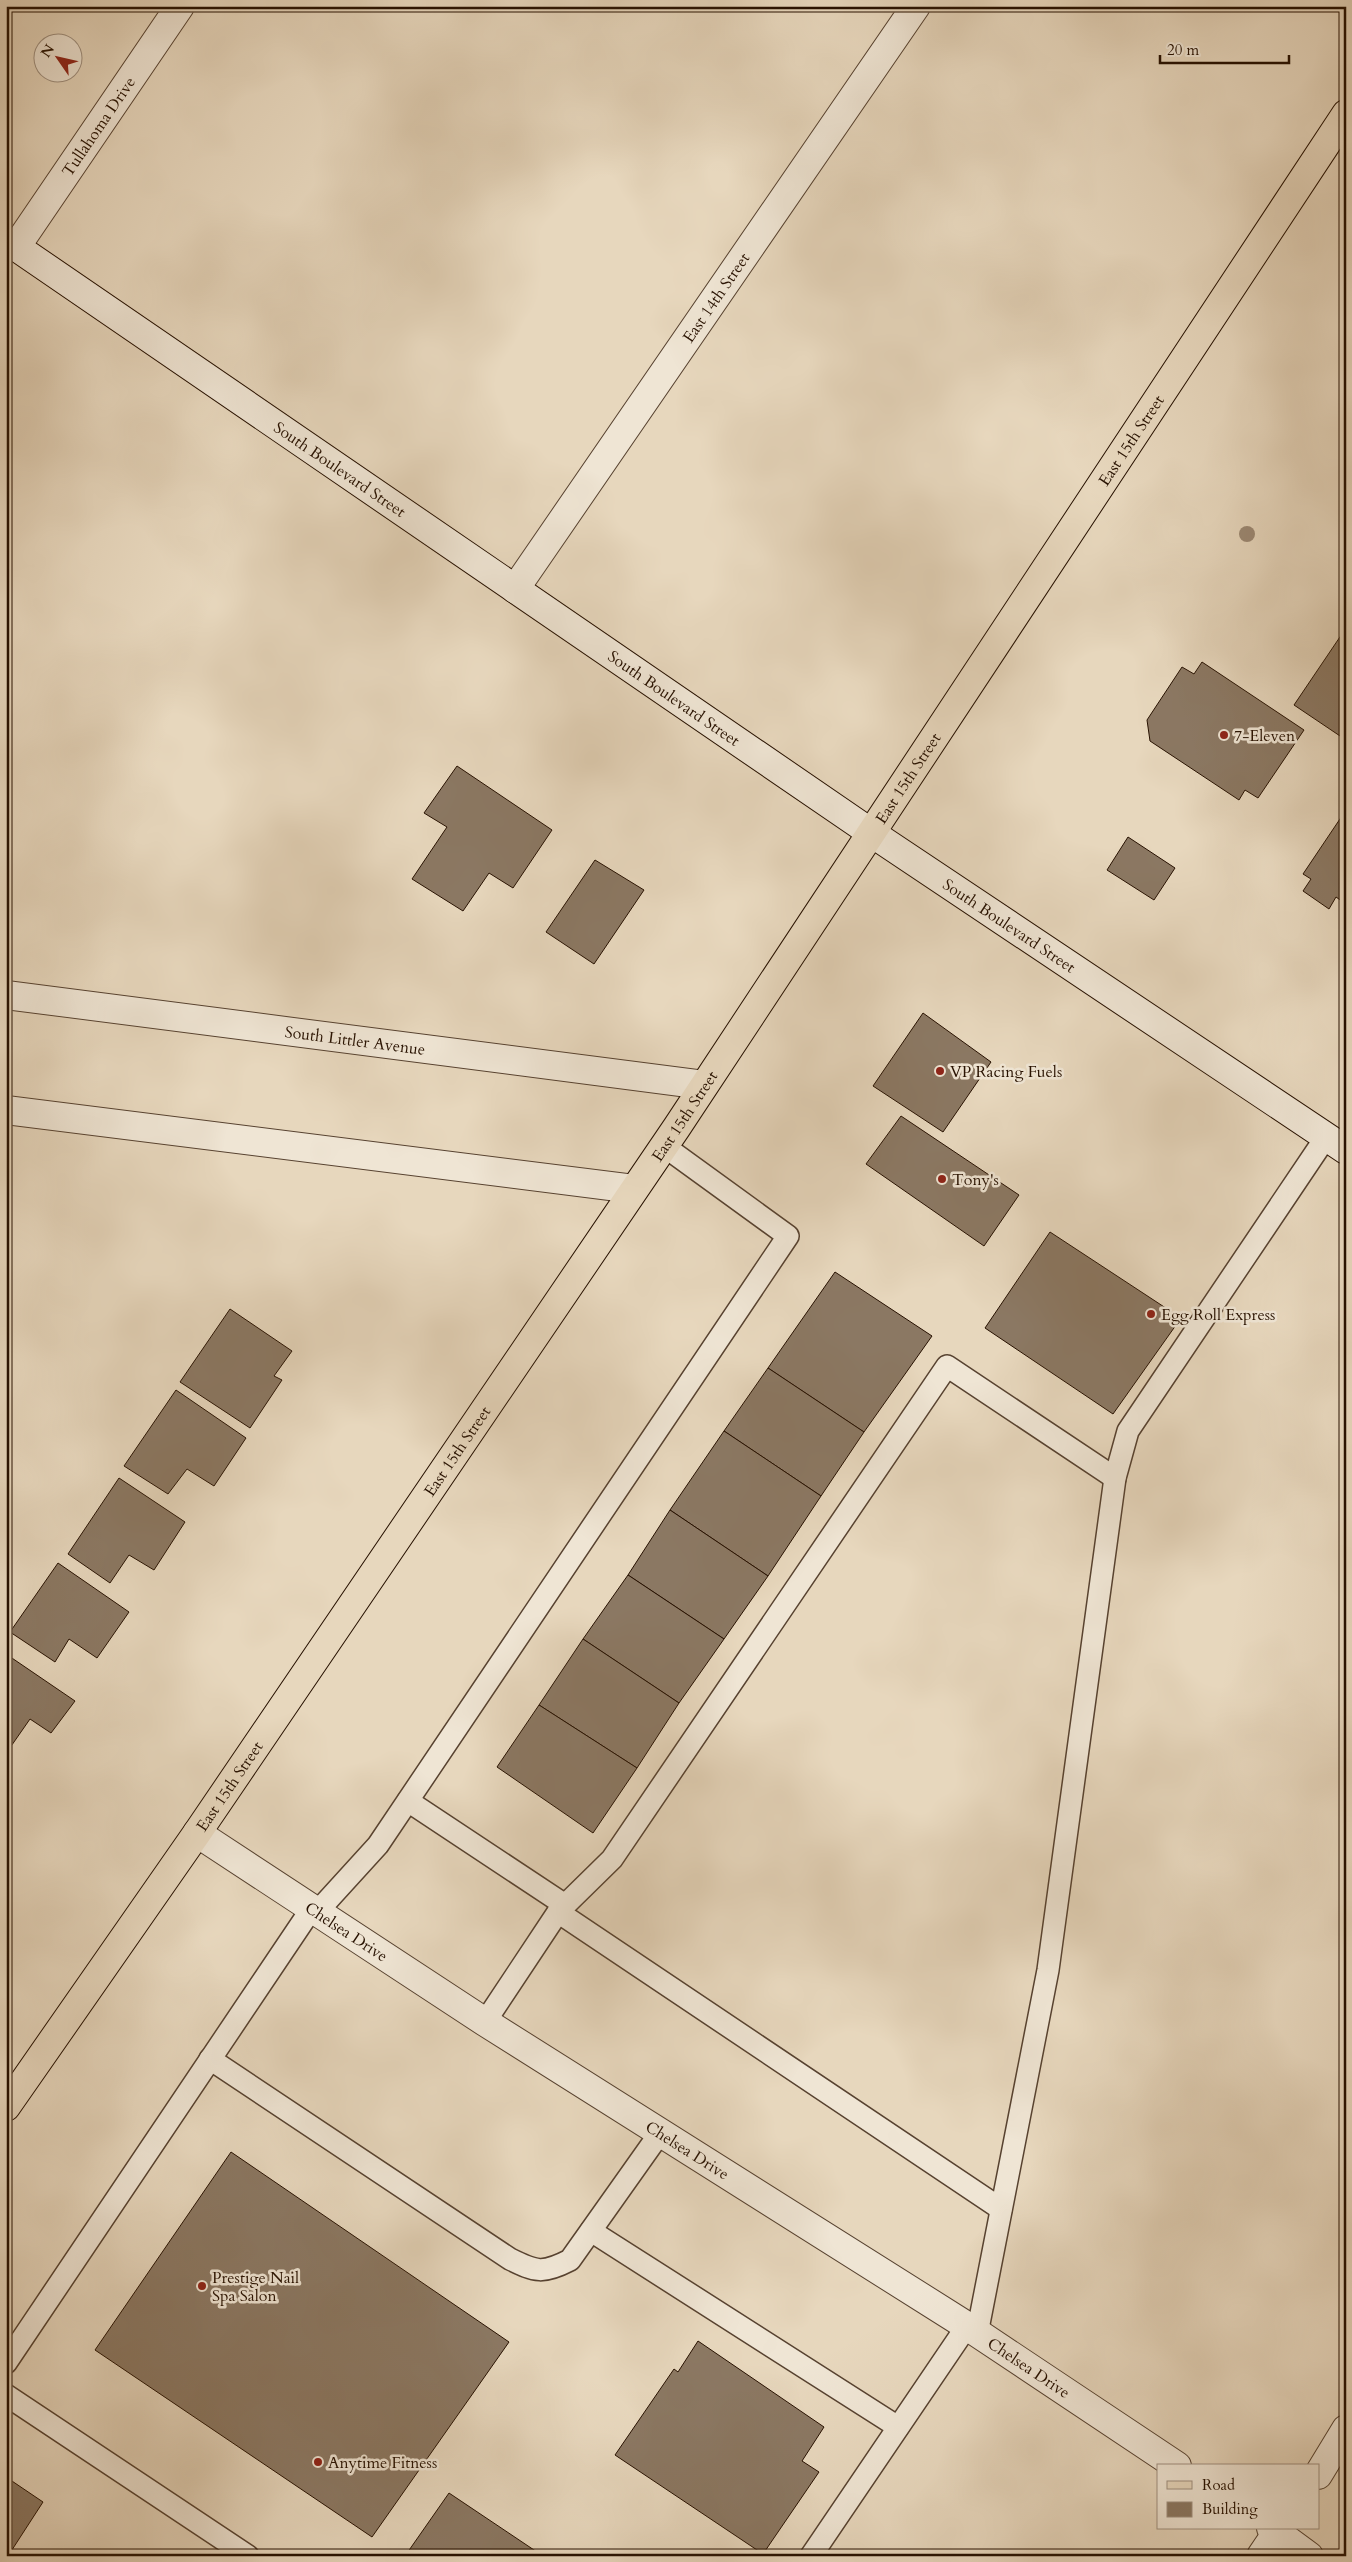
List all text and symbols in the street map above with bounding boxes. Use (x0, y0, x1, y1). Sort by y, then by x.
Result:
north arrow (32, 32, 82, 82)
scale bar (1160, 32, 1288, 64)
text: 20 m (1167, 40, 1199, 60)
text: N (36, 41, 59, 61)
street label: Tullahoma Drive (57, 73, 141, 181)
street label: East 14th Street (678, 249, 755, 347)
street label: East 15th Street (1094, 391, 1170, 490)
street label: South Boulevard Street (269, 417, 410, 523)
street label: South Boulevard Street (603, 646, 744, 752)
place label: 7-Eleven (1234, 725, 1295, 747)
street label: East 15th Street (870, 729, 946, 828)
marker: 7-Eleven (1218, 729, 1230, 741)
street label: South Boulevard Street (938, 874, 1080, 978)
street label: South Littler Avenue (284, 1021, 426, 1061)
place label: VP Racing Fuels (950, 1061, 1062, 1083)
marker: VP Racing Fuels (934, 1065, 946, 1077)
street label: East 15th Street (647, 1067, 723, 1166)
place label: Tony's (952, 1169, 999, 1191)
marker: Tony's (936, 1173, 948, 1185)
place label: Egg Roll Express (1161, 1304, 1275, 1326)
marker: Egg Roll Express (1145, 1308, 1157, 1320)
street label: East 15th Street (419, 1402, 496, 1501)
street label: East 15th Street (191, 1737, 268, 1836)
street label: Chelsea Drive (300, 1897, 392, 1967)
street label: Chelsea Drive (641, 2116, 733, 2185)
place label: Prestige Nail Spa Salon (212, 2267, 299, 2307)
marker: Prestige Nail Spa Salon (196, 2280, 208, 2292)
street label: Chelsea Drive (983, 2333, 1074, 2404)
place label: Anytime Fitness (328, 2452, 437, 2474)
marker: Anytime Fitness (312, 2456, 324, 2468)
legend (1157, 2464, 1320, 2530)
text: Road (1202, 2475, 1235, 2495)
text: Building (1202, 2499, 1258, 2519)

